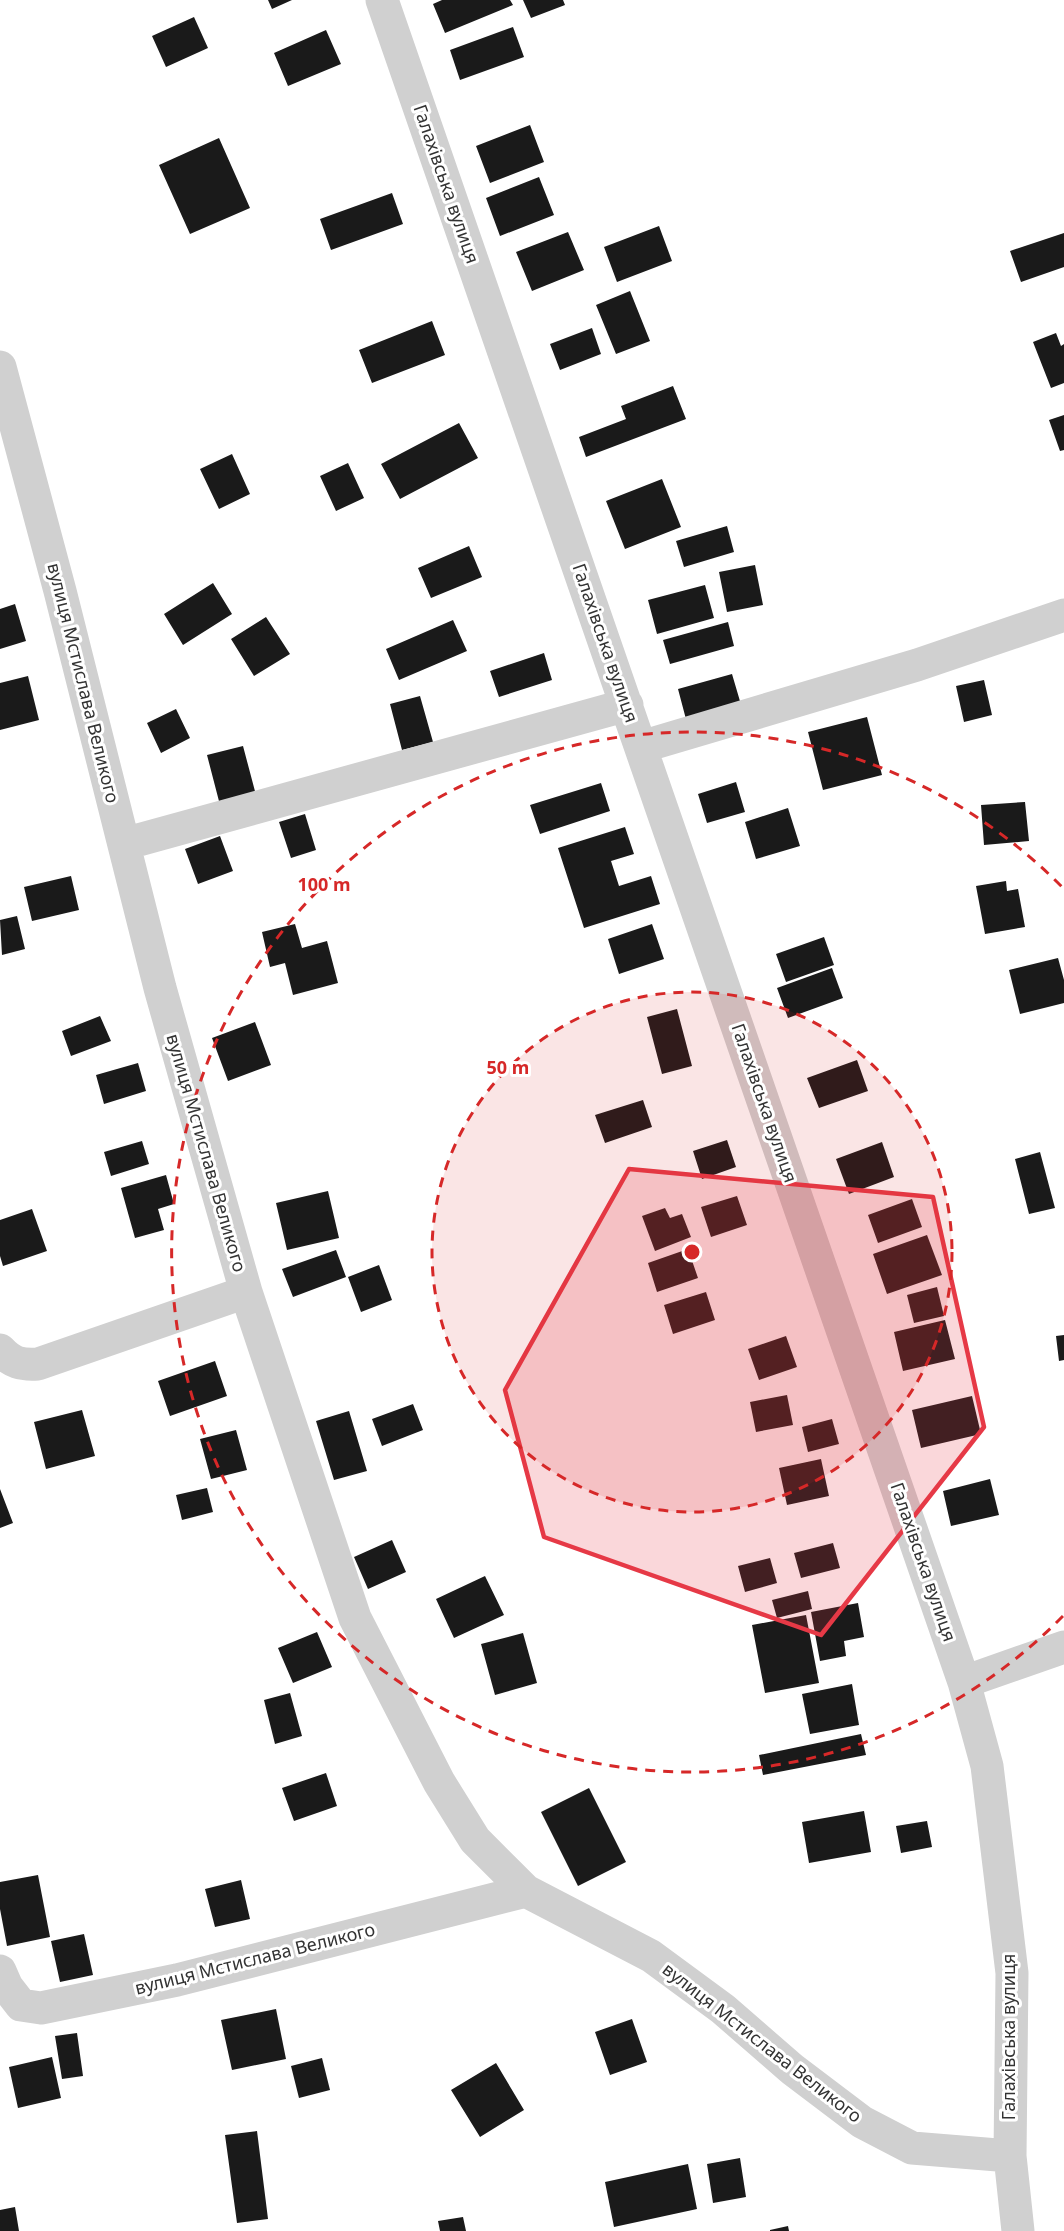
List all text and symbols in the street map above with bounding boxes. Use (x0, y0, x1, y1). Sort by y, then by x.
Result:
street label: Галахівська вулиця (408, 101, 485, 266)
street label: вулиця Мстислава Великого (42, 560, 125, 805)
street label: Галахівська вулиця (567, 560, 644, 725)
text: 100 m (297, 872, 351, 896)
street label: Галахівська вулиця (726, 1020, 803, 1185)
street label: вулиця Мстислава Великого (161, 1031, 253, 1275)
text: 50 m (487, 1055, 529, 1079)
centre of rings (682, 1242, 702, 1262)
street label: Галахівська вулиця (885, 1479, 962, 1644)
street label: вулиця Мстислава Великого (132, 1917, 377, 2000)
street label: Галахівська вулиця (996, 1954, 1020, 2120)
street label: вулиця Мстислава Великого (658, 1957, 867, 2128)

